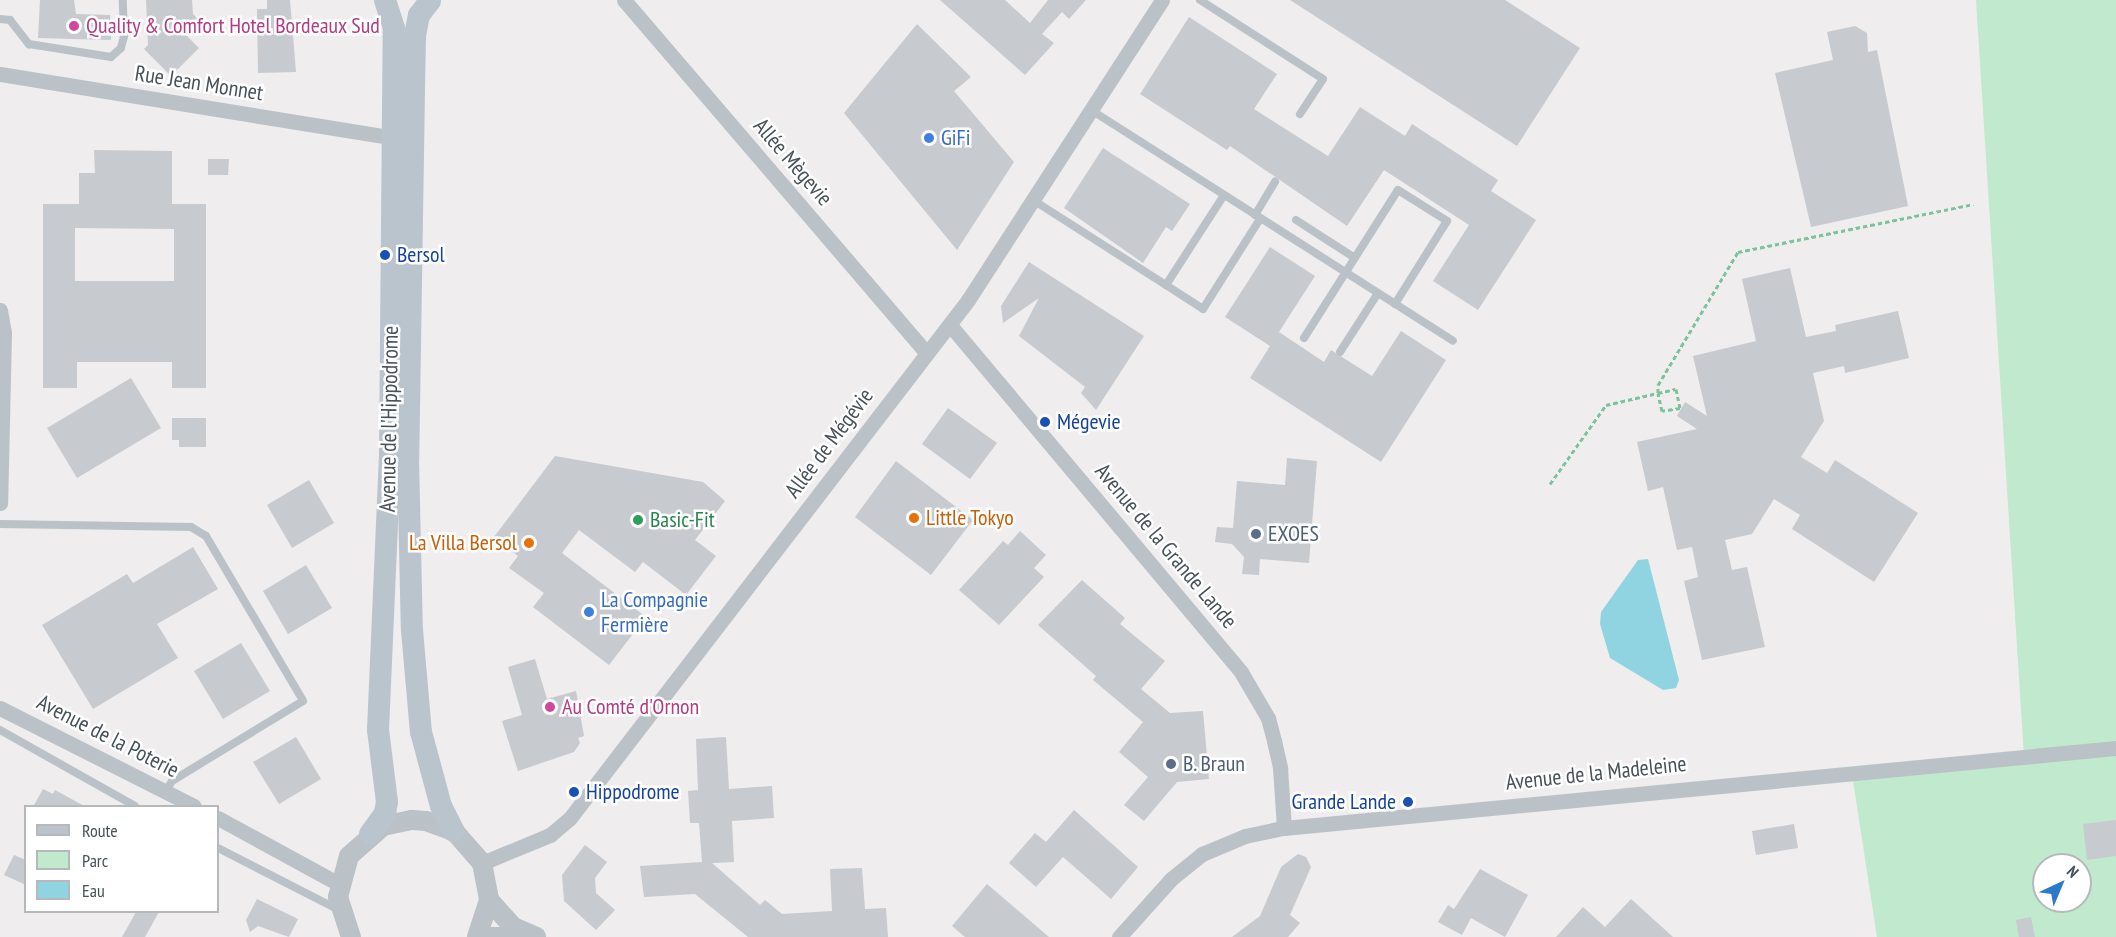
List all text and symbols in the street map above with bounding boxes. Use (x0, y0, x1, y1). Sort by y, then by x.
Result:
place label: Quality & Comfort Hotel Bordeaux Sud (86, 13, 381, 39)
marker: Quality & Comfort Hotel Bordeaux Sud (67, 19, 81, 33)
street label: Rue Jean Monnet (133, 60, 265, 106)
street label: Allée Mègevie (748, 113, 838, 211)
place label: GiFi (941, 125, 970, 151)
marker: GiFi (922, 131, 936, 145)
place label: Bersol (397, 242, 445, 268)
marker: Bersol (378, 248, 392, 262)
street label: Avenue de l'Hippodrome (374, 326, 404, 512)
street label: Allée de Mégévie (779, 383, 879, 503)
place label: Mégevie (1057, 409, 1121, 435)
marker: Mégevie (1038, 415, 1052, 429)
street label: Avenue de la Grande Lande (1089, 458, 1243, 634)
place label: Little Tokyo (926, 505, 1014, 531)
place label: Basic-Fit (650, 507, 715, 533)
marker: Little Tokyo (907, 511, 921, 525)
marker: Basic-Fit (631, 513, 645, 527)
place label: EXOES (1268, 521, 1319, 547)
marker: EXOES (1249, 527, 1263, 541)
place label: La Villa Bersol (408, 530, 517, 556)
marker: La Villa Bersol (522, 536, 536, 550)
place label: La Compagnie Fermière (601, 586, 708, 638)
marker: La Compagnie Fermière (582, 605, 596, 619)
street label: Avenue de la Poterie (33, 689, 183, 783)
place label: Au Comté d'Ornon (562, 694, 699, 720)
marker: Au Comté d'Ornon (543, 700, 557, 714)
street label: Avenue de la Madeleine (1504, 750, 1688, 796)
place label: B. Braun (1183, 751, 1246, 777)
marker: B. Braun (1164, 757, 1178, 771)
place label: Hippodrome (586, 779, 680, 805)
marker: Hippodrome (567, 785, 581, 799)
place label: Grande Lande (1292, 789, 1396, 815)
marker: Grande Lande (1401, 795, 1415, 809)
legend (24, 805, 219, 913)
text: Route (82, 819, 118, 842)
text: Parc (82, 849, 108, 872)
north arrow (2032, 853, 2092, 913)
text: N (2063, 861, 2083, 882)
text: Eau (82, 879, 105, 902)

